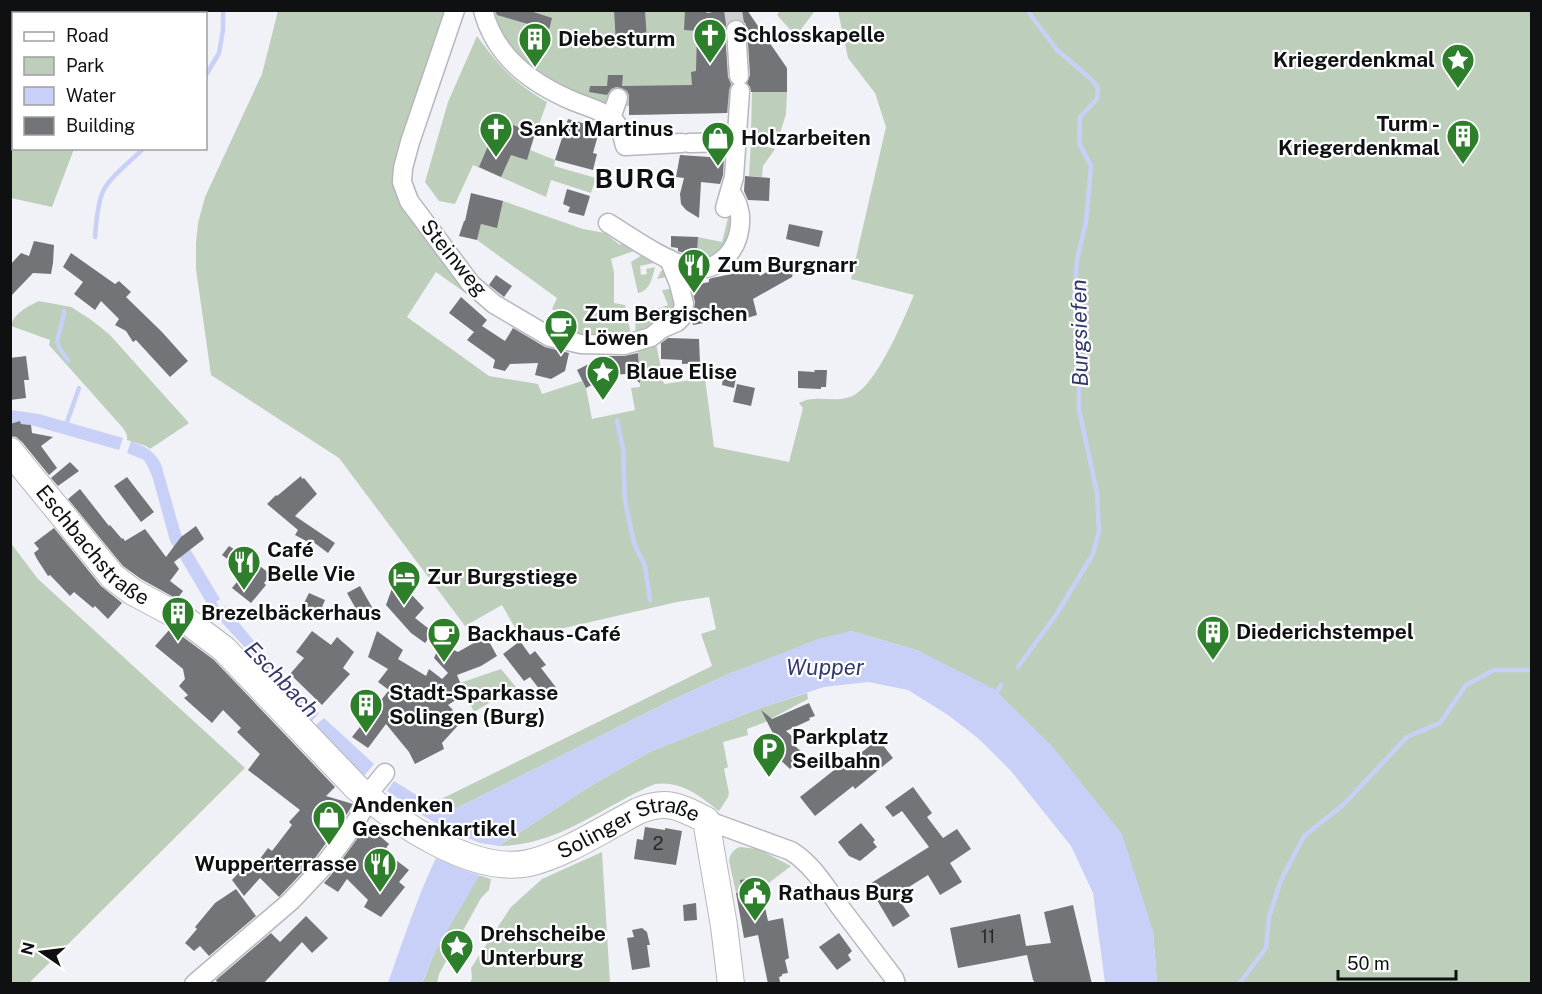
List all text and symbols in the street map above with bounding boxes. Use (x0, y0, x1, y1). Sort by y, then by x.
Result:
legend (12, 12, 207, 150)
church icon: Schlosskapelle (692, 17, 728, 64)
building icon: Diebesturm (517, 21, 553, 68)
place label: Schlosskapelle (733, 22, 885, 47)
text: Road (66, 25, 109, 46)
place label: Diebesturm (558, 26, 675, 51)
place icon: Kriegerdenkmal (1440, 42, 1476, 89)
place label: Kriegerdenkmal (1273, 47, 1435, 72)
text: Park (66, 55, 104, 76)
text: Water (66, 85, 116, 106)
church icon: Sankt Martinus (478, 111, 514, 158)
place label: Turm - Kriegerdenkmal (1278, 111, 1440, 160)
text: Building (66, 115, 135, 136)
place label: Sankt Martinus (519, 116, 674, 141)
building icon: Turm - Kriegerdenkmal (1445, 118, 1481, 165)
shop icon: Holzarbeiten (700, 120, 736, 167)
place label: Holzarbeiten (741, 125, 871, 150)
district label: BURG (595, 162, 677, 194)
street label: Steinweg (416, 214, 493, 301)
restaurant icon: Zum Burgnarr (676, 247, 712, 294)
place label: Zum Burgnarr (717, 252, 858, 277)
water label: Burgsiefen (1065, 279, 1093, 387)
place label: Zum Bergischen Löwen (584, 301, 747, 350)
cafe icon: Zum Bergischen Löwen (543, 308, 579, 355)
place icon: Blaue Elise (585, 354, 621, 401)
place label: Blaue Elise (626, 359, 737, 384)
street label: Eschbachstraße (31, 480, 154, 610)
place label: Café Belle Vie (267, 537, 355, 586)
restaurant icon: Café Belle Vie (226, 544, 262, 591)
hotel icon: Zur Burgstiege (386, 559, 422, 606)
place label: Zur Burgstiege (427, 564, 578, 589)
building icon: Brezelbäckerhaus (160, 595, 196, 642)
place label: Brezelbäckerhaus (201, 600, 381, 625)
building icon: Diederichstempel (1195, 614, 1231, 661)
cafe icon: Backhaus-Café (426, 616, 462, 663)
place label: Diederichstempel (1236, 619, 1414, 644)
place label: Backhaus-Café (467, 621, 621, 646)
water label: Eschbach (239, 636, 325, 722)
water label: Wupper (786, 654, 865, 680)
place label: Stadt-Sparkasse Solingen (Burg) (389, 680, 558, 729)
building icon: Stadt-Sparkasse Solingen (Burg) (348, 687, 384, 734)
place label: Parkplatz Seilbahn (792, 724, 888, 773)
parking icon: Parkplatz Seilbahn (751, 731, 787, 778)
place label: Andenken Geschenkartikel (352, 792, 517, 841)
street label: Solinger Straße (553, 792, 704, 864)
shop icon: Andenken Geschenkartikel (311, 799, 347, 846)
house number: 2 (653, 833, 663, 854)
restaurant icon: Wupperterrasse (362, 846, 398, 893)
place label: Wupperterrasse (194, 851, 357, 876)
public building icon: Rathaus Burg (737, 875, 773, 922)
place label: Rathaus Burg (778, 880, 914, 905)
place label: Drehscheibe Unterburg (480, 921, 606, 970)
north arrow (12, 922, 72, 982)
house number: 11 (981, 926, 995, 947)
place icon: Drehscheibe Unterburg (439, 928, 475, 975)
text: N (17, 940, 39, 957)
scale bar (1338, 943, 1456, 981)
text: 50 m (1347, 953, 1390, 974)

